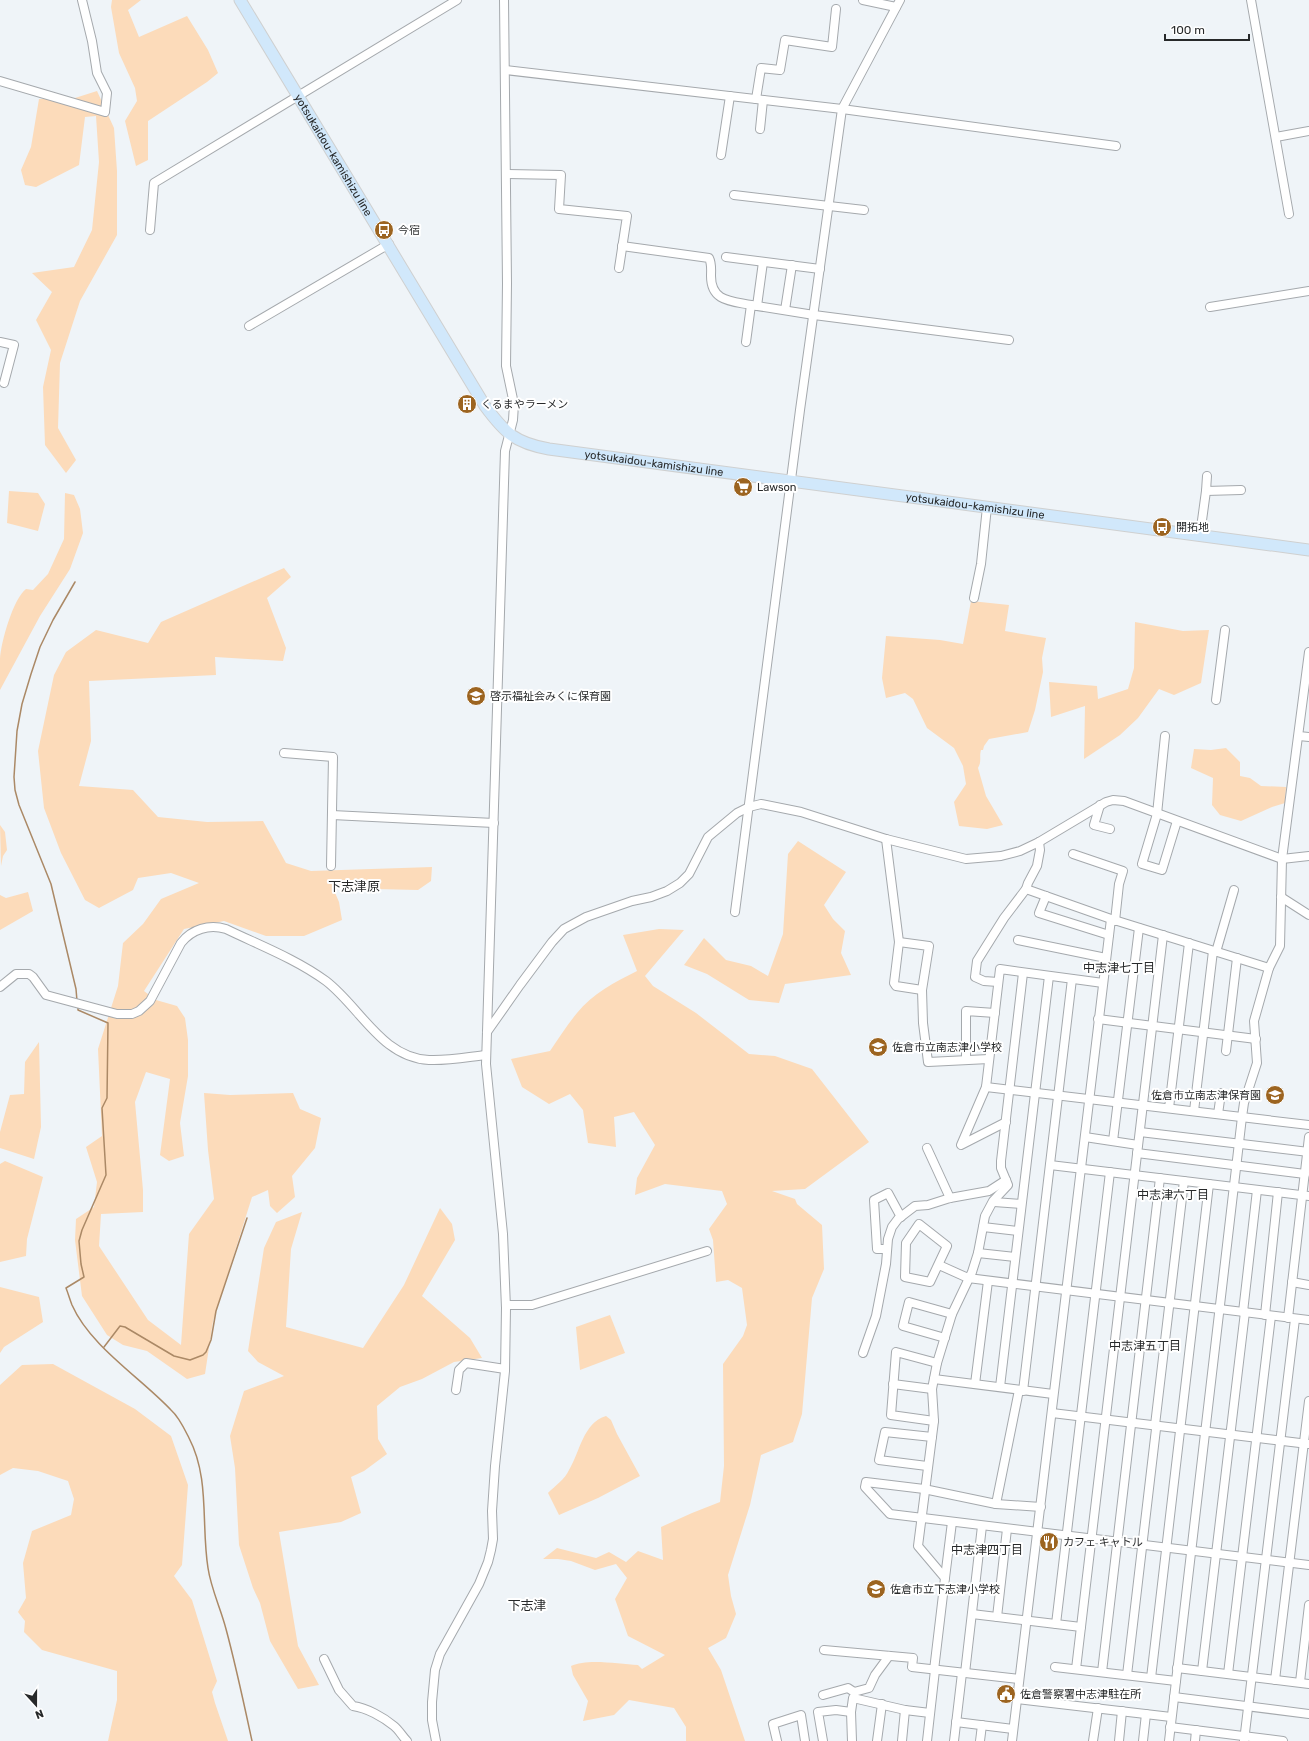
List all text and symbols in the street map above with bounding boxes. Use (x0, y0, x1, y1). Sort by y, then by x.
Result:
scale bar (1165, 16, 1249, 42)
text: 100 m (1171, 23, 1205, 37)
street label: yotsukaidou-kamishizu line (292, 92, 375, 218)
bus stop icon: 今宿 (373, 219, 395, 241)
place label: 今宿 (398, 224, 420, 237)
building icon: くるまやラーメン (456, 393, 478, 415)
place label: くるまやラーメン (481, 398, 568, 411)
street label: yotsukaidou-kamishizu line (584, 447, 724, 479)
supermarket icon: Lawson (732, 476, 754, 498)
place label: Lawson (757, 481, 797, 494)
street label: yotsukaidou-kamishizu line (905, 490, 1045, 521)
bus stop icon: 開拓地 (1151, 516, 1173, 538)
place label: 開拓地 (1176, 521, 1209, 534)
school or university icon: 啓示福祉会みくに保育園 (465, 685, 487, 707)
place label: 啓示福祉会みくに保育園 (490, 690, 611, 703)
district label: 下志津原 (328, 879, 380, 894)
district label: 中志津七丁目 (1083, 961, 1155, 975)
school or university icon: 佐倉市立南志津小学校 (867, 1036, 889, 1058)
place label: 佐倉市立南志津小学校 (892, 1041, 1002, 1054)
school or university icon: 佐倉市立南志津保育園 (1264, 1084, 1286, 1106)
place label: 佐倉市立南志津保育園 (1151, 1089, 1261, 1102)
district label: 中志津六丁目 (1137, 1188, 1209, 1202)
district label: 中志津五丁目 (1109, 1339, 1181, 1353)
restaurant icon: カフェ キャトル (1038, 1531, 1060, 1553)
place label: カフェ キャトル (1063, 1536, 1143, 1549)
district label: 中志津四丁目 (951, 1543, 1023, 1557)
school or university icon: 佐倉市立下志津小学校 (865, 1578, 887, 1600)
place label: 佐倉市立下志津小学校 (890, 1583, 1000, 1596)
district label: 下志津 (507, 1598, 547, 1613)
public building icon: 佐倉警察署中志津駐在所 (995, 1683, 1017, 1705)
north arrow (16, 1685, 56, 1725)
place label: 佐倉警察署中志津駐在所 (1020, 1688, 1142, 1701)
text: N (33, 1706, 45, 1721)

